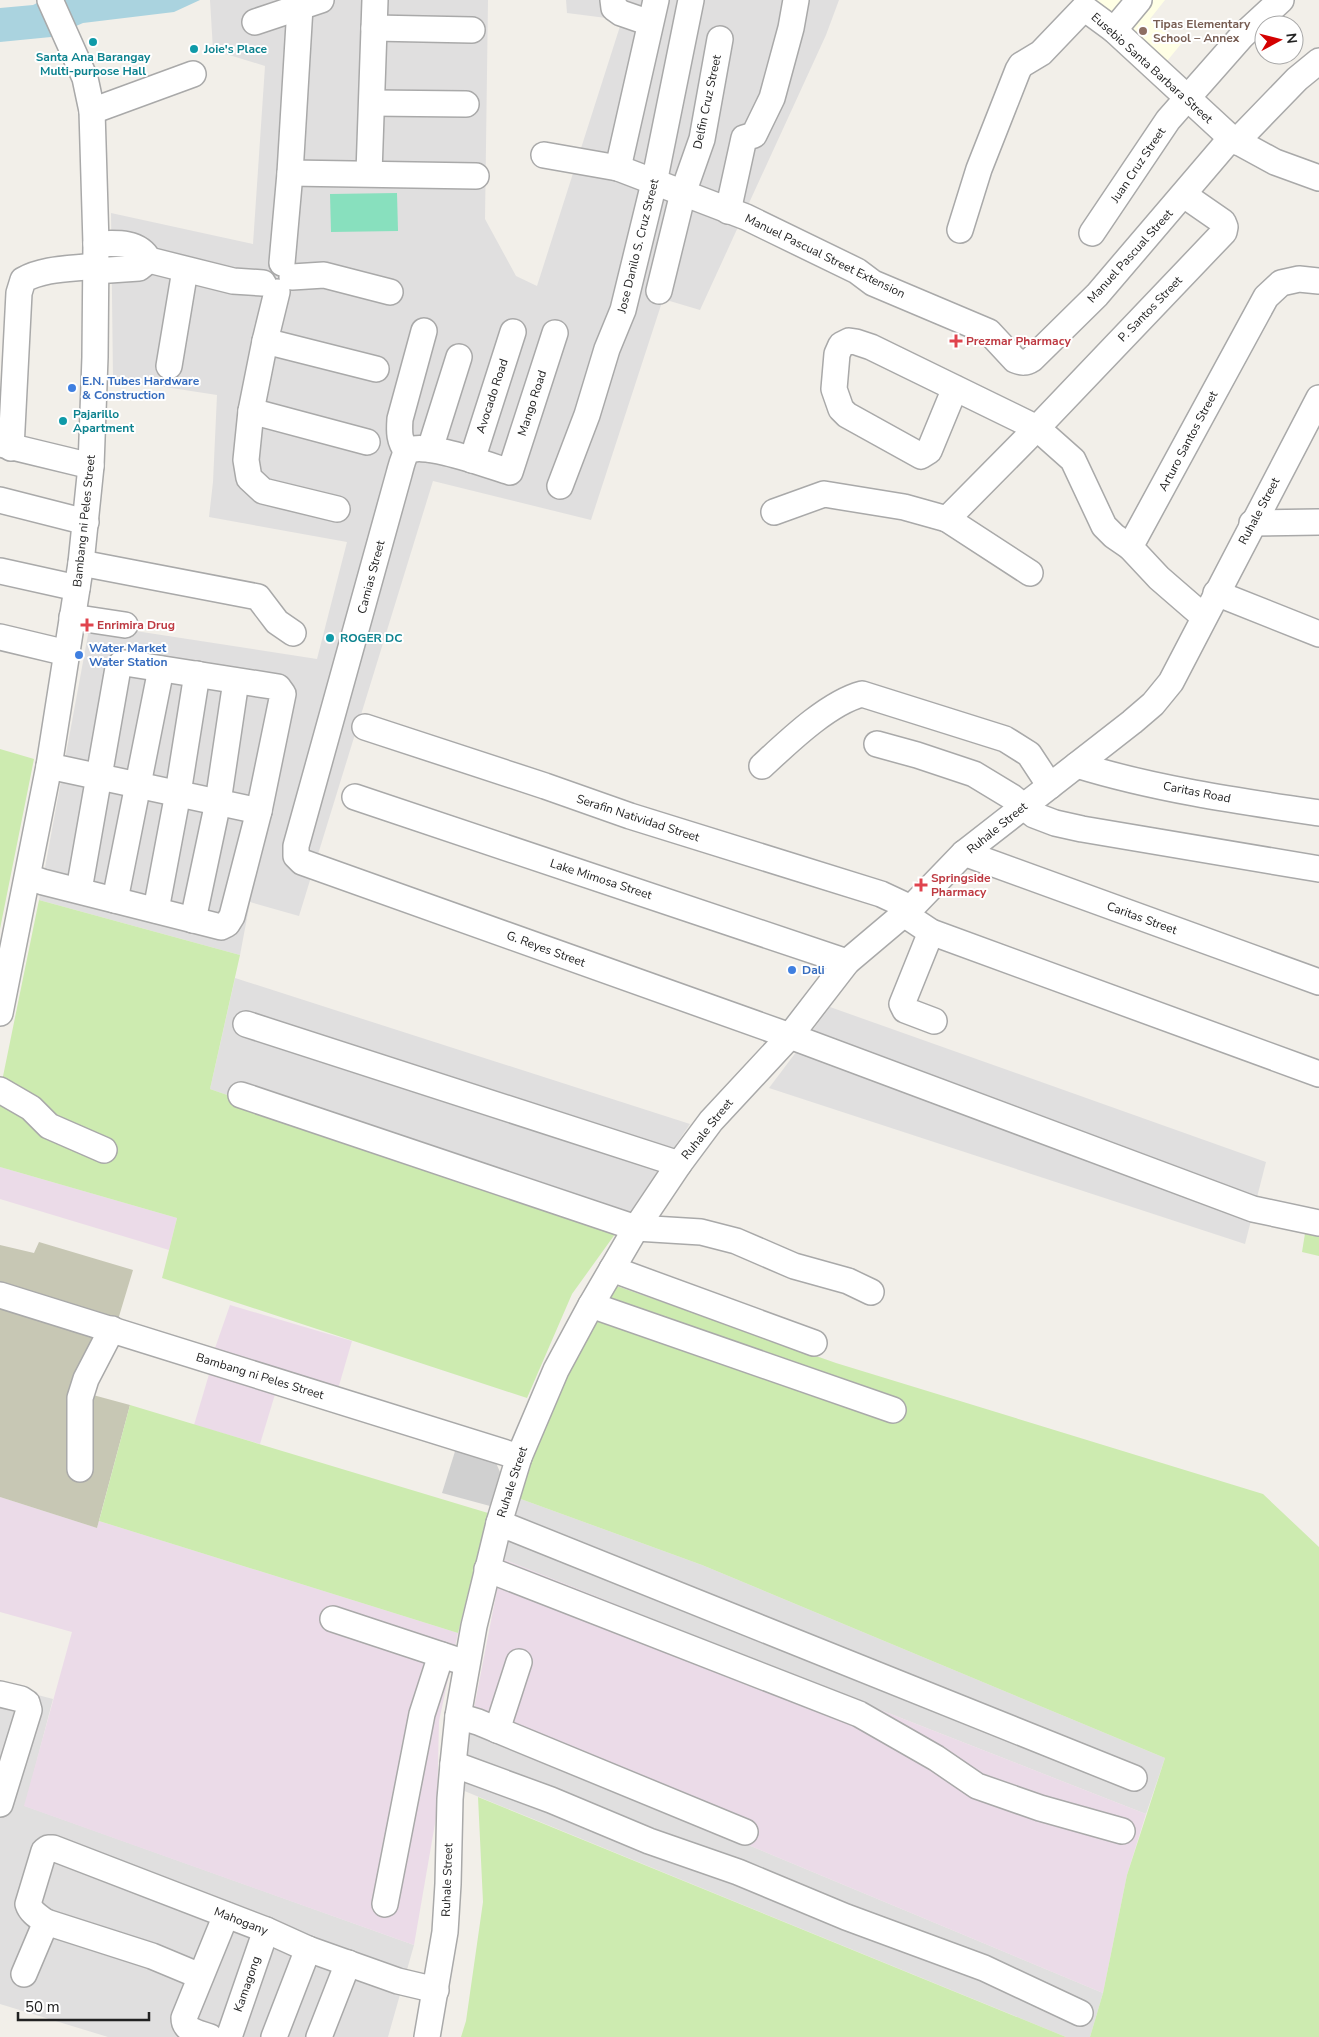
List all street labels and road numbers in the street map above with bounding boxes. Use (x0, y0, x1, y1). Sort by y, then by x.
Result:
street label: Eusebio Santa Barbara Street (1088, 9, 1217, 127)
street label: Delfin Cruz Street (689, 53, 725, 151)
street label: Juan Cruz Street (1106, 124, 1170, 207)
street label: Jose Danilo S. Cruz Street (613, 177, 663, 316)
street label: Manuel Pascual Street (1084, 205, 1177, 306)
street label: Manuel Pascual Street Extension (742, 210, 908, 302)
street label: P. Santos Street (1114, 272, 1186, 345)
street label: Avocado Road (472, 357, 512, 435)
street label: Mango Road (514, 368, 550, 438)
street label: Arturo Santos Street (1155, 387, 1222, 494)
street label: Bambang ni Peles Street (69, 453, 99, 588)
street label: Ruhale Street (1235, 474, 1284, 547)
street label: Camias Street (354, 538, 389, 615)
street label: Caritas Road (1162, 778, 1232, 806)
street label: Serafin Natividad Street (574, 791, 702, 846)
street label: Ruhale Street (963, 798, 1031, 857)
street label: Lake Mimosa Street (548, 855, 655, 903)
street label: Caritas Street (1105, 898, 1180, 938)
street label: G. Reyes Street (504, 927, 588, 971)
street label: Ruhale Street (678, 1095, 737, 1163)
street label: Bambang ni Peles Street (194, 1349, 327, 1403)
street label: Ruhale Street (493, 1444, 531, 1519)
street label: Ruhale Street (438, 1842, 456, 1917)
street label: Mahogany (212, 1903, 271, 1939)
street label: Kamagong (230, 1954, 264, 2014)

